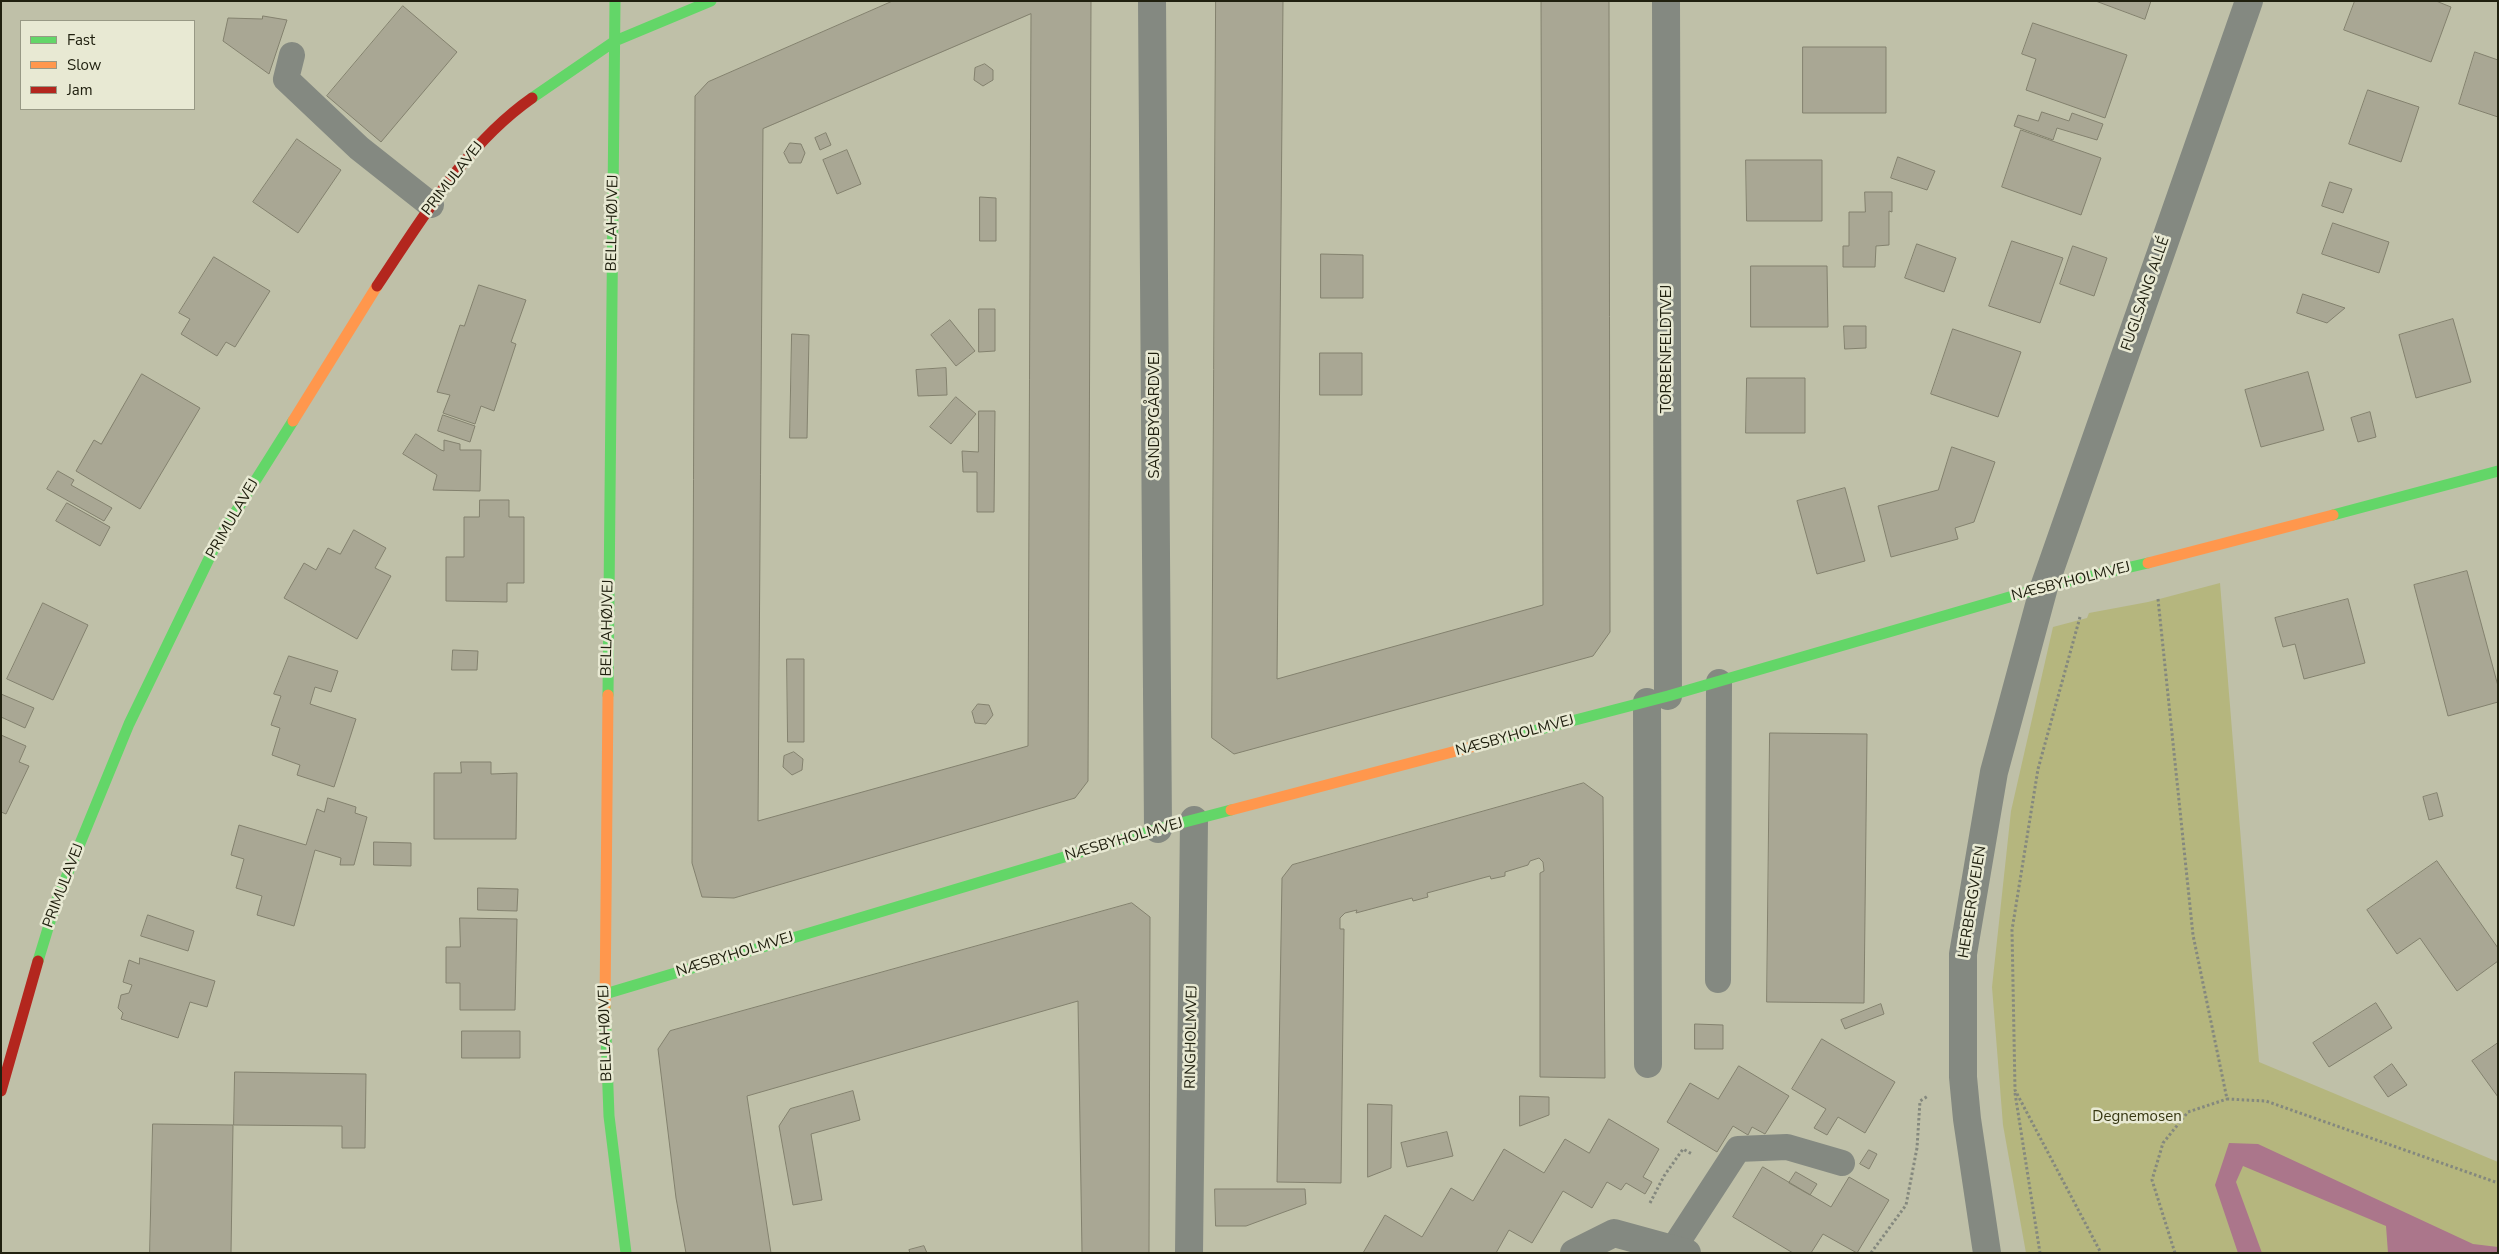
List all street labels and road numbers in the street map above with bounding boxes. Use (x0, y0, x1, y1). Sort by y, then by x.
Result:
street label: PRIMULAVEJ (418, 138, 488, 220)
street label: BELLAHØJVEJ (603, 174, 623, 272)
street label: FUGLSANG ALLÉ (2118, 234, 2174, 354)
street label: TORBENFELDTVEJ (1658, 285, 1676, 413)
street label: SANDBYGÅRDVEJ (1146, 351, 1164, 479)
street label: PRIMULAVEJ (203, 476, 263, 562)
street label: NÆSBYHOLMVEJ (2010, 559, 2132, 605)
street label: BELLAHØJVEJ (598, 579, 618, 677)
street label: NÆSBYHOLMVEJ (1454, 712, 1576, 760)
street label: NÆSBYHOLMVEJ (1063, 815, 1185, 865)
street label: PRIMULAVEJ (40, 841, 88, 931)
street label: HERBERGVEJEN (1955, 844, 1991, 960)
street label: NÆSBYHOLMVEJ (674, 929, 796, 981)
street label: BELLAHØJVEJ (595, 984, 617, 1082)
street label: RINGHOLMVEJ (1182, 985, 1202, 1089)

